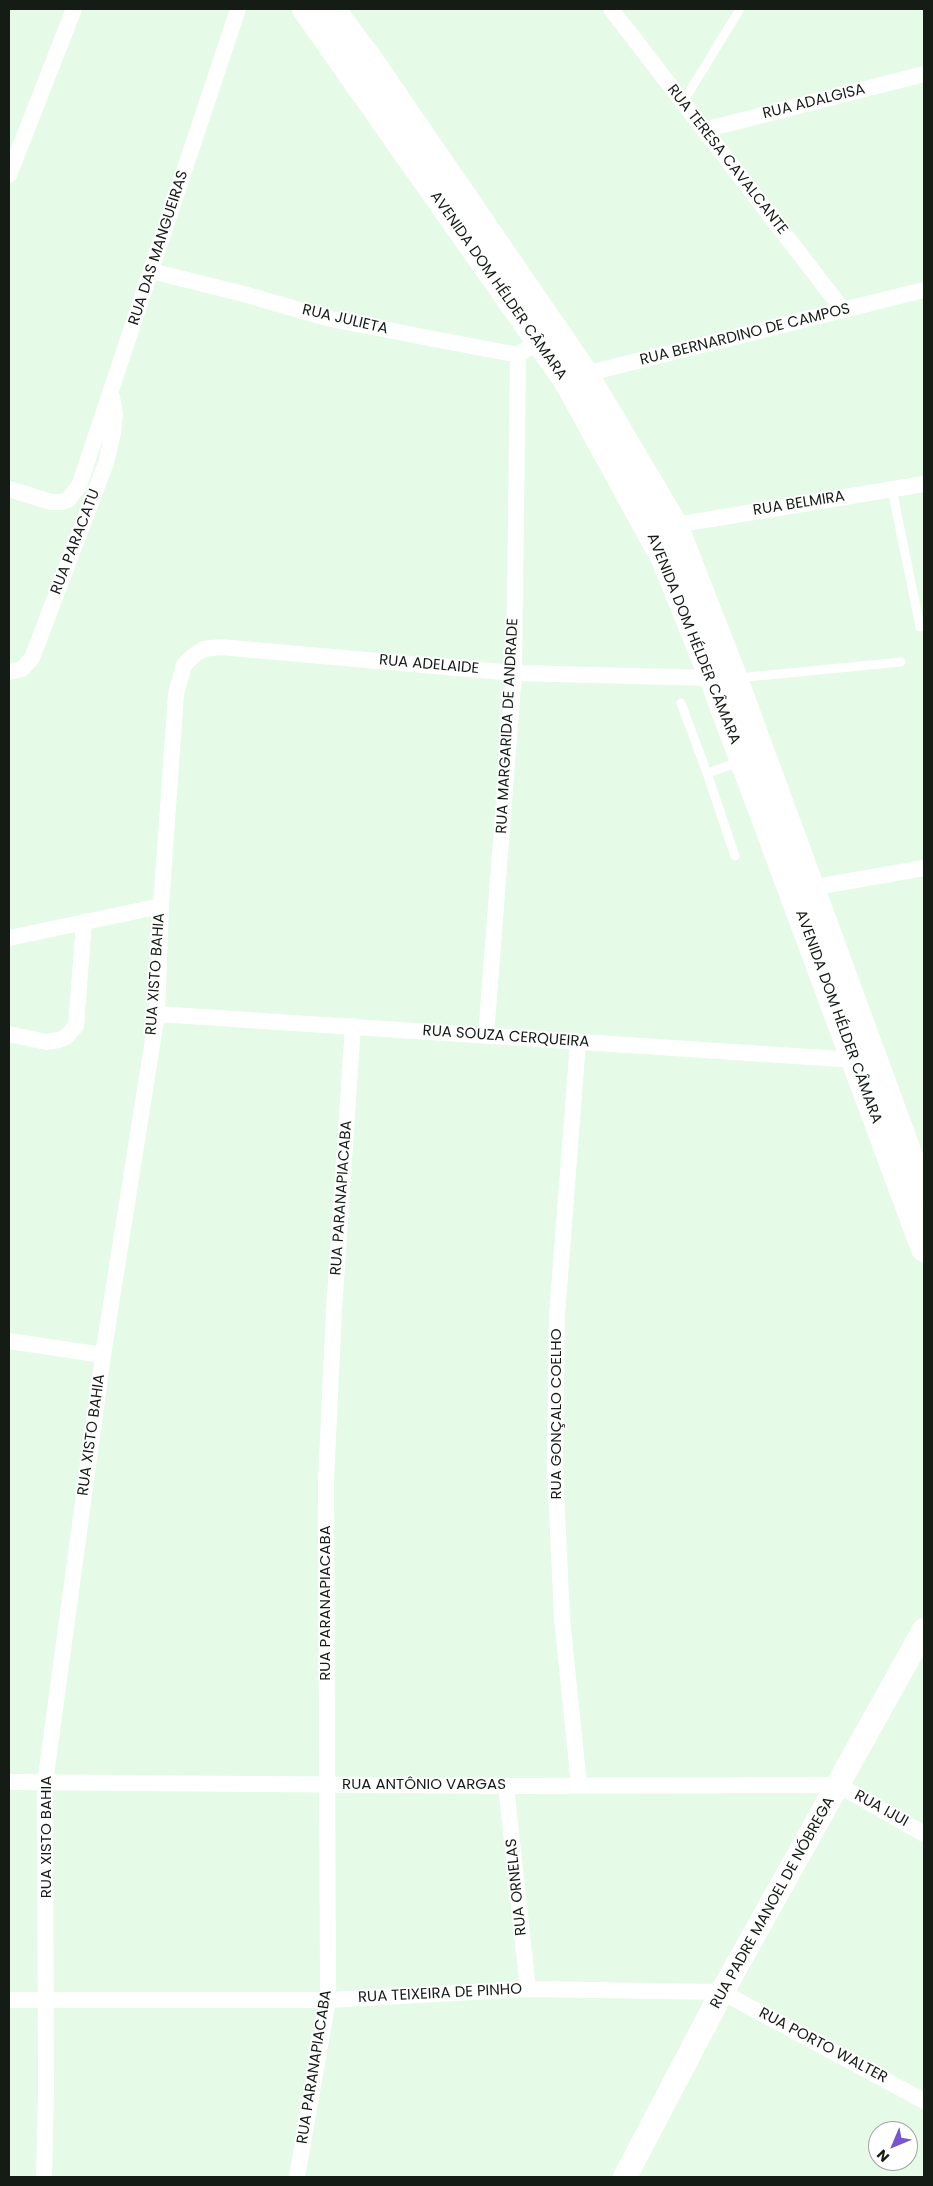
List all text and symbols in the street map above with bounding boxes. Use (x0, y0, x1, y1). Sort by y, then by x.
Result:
street label: RUA TERESA CAVALCANTE (663, 81, 791, 239)
street label: RUA ADALGISA (761, 81, 867, 123)
street label: RUA DAS MANGUEIRAS (125, 168, 193, 328)
street label: AVENIDA DOM HÉLDER CÂMARA (426, 188, 570, 384)
street label: RUA BERNARDINO DE CAMPOS (638, 300, 852, 370)
street label: RUA JULIETA (300, 301, 390, 339)
street label: RUA PARACATU (48, 487, 104, 597)
street label: RUA BELMIRA (752, 488, 846, 520)
street label: AVENIDA DOM HÉLDER CÂMARA (642, 531, 744, 747)
street label: RUA MARGARIDA DE ANDRADE (493, 618, 523, 834)
street label: RUA ADELAIDE (378, 652, 480, 678)
street label: AVENIDA DOM HÉLDER CÂMARA (791, 908, 885, 1126)
street label: RUA XISTO BAHIA (143, 912, 169, 1036)
street label: RUA SOUZA CERQUEIRA (422, 1022, 590, 1052)
street label: RUA PARANAPIACABA (328, 1120, 356, 1276)
street label: RUA GONÇALO COELHO (548, 1328, 566, 1500)
street label: RUA XISTO BAHIA (75, 1373, 109, 1497)
street label: RUA PARANAPIACABA (317, 1525, 335, 1681)
street label: RUA XISTO BAHIA (38, 1776, 56, 1898)
street label: RUA ANTÔNIO VARGAS (342, 1776, 506, 1794)
street label: RUA IJUI (851, 1787, 911, 1831)
street label: RUA PADRE MANOEL DE NÓBREGA (707, 1794, 839, 2012)
street label: RUA ORNELAS (503, 1837, 531, 1937)
street label: RUA TEIXEIRA DE PINHO (358, 1981, 522, 2007)
street label: RUA PARANAPIACABA (294, 1989, 336, 2145)
street label: RUA PORTO WALTER (756, 2004, 890, 2088)
north arrow (868, 2121, 918, 2171)
text: N (872, 2145, 894, 2167)

